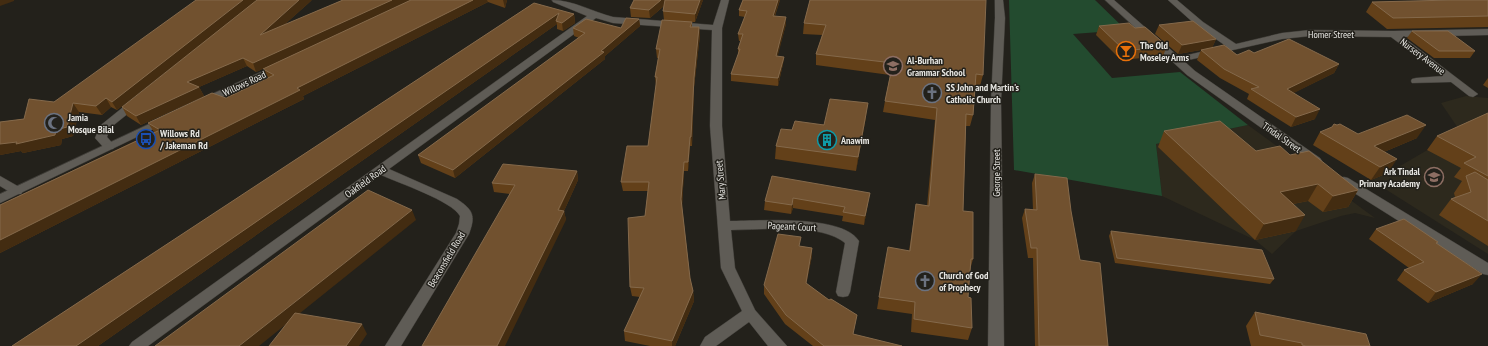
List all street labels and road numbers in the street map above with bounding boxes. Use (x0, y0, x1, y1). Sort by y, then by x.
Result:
street label: Homer Street (1308, 28, 1354, 41)
street label: Nursery Avenue (1397, 35, 1448, 78)
street label: Willows Road (221, 68, 268, 99)
street label: Tindal Street (1260, 119, 1304, 156)
street label: George Street (990, 149, 1003, 197)
street label: Mary Street (712, 160, 729, 200)
street label: Oakfield Road (342, 162, 388, 201)
street label: Pageant Court (767, 219, 817, 234)
street label: Beaconsfield Road (425, 229, 468, 289)

